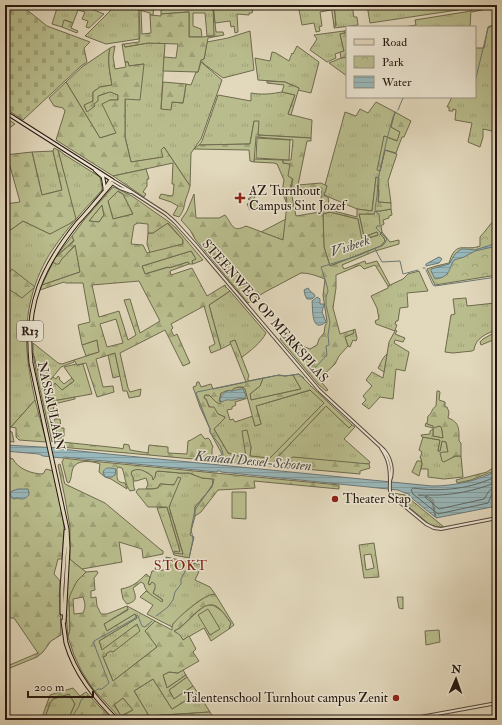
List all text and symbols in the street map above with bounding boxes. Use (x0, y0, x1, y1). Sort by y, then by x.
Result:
legend (346, 26, 476, 98)
text: Road (382, 35, 407, 50)
text: Park (382, 55, 404, 70)
text: Water (381, 75, 412, 90)
place label: AZ Turnhout Campus Sint Jozef (248, 183, 348, 215)
marker: AZ Turnhout Campus Sint Jozef (234, 192, 246, 204)
water label: Visbeek (328, 231, 372, 261)
street label: STEENWEG OP MERKSPLAS (198, 236, 332, 386)
road number: R13 (17, 321, 43, 341)
street label: NASSAULAAN (34, 360, 68, 452)
water label: Kanaal Dessel-Schoten (193, 447, 313, 475)
place label: Theater Stap (343, 491, 411, 508)
marker: Theater Stap (330, 494, 340, 504)
district label: STOKT (154, 557, 208, 574)
north arrow (436, 659, 476, 699)
text: N (450, 663, 463, 676)
scale bar (28, 673, 93, 699)
text: 200 m (34, 680, 65, 695)
place label: Talentenschool Turnhout campus Zenit (184, 690, 388, 707)
marker: Talentenschool Turnhout campus Zenit (391, 693, 401, 703)

